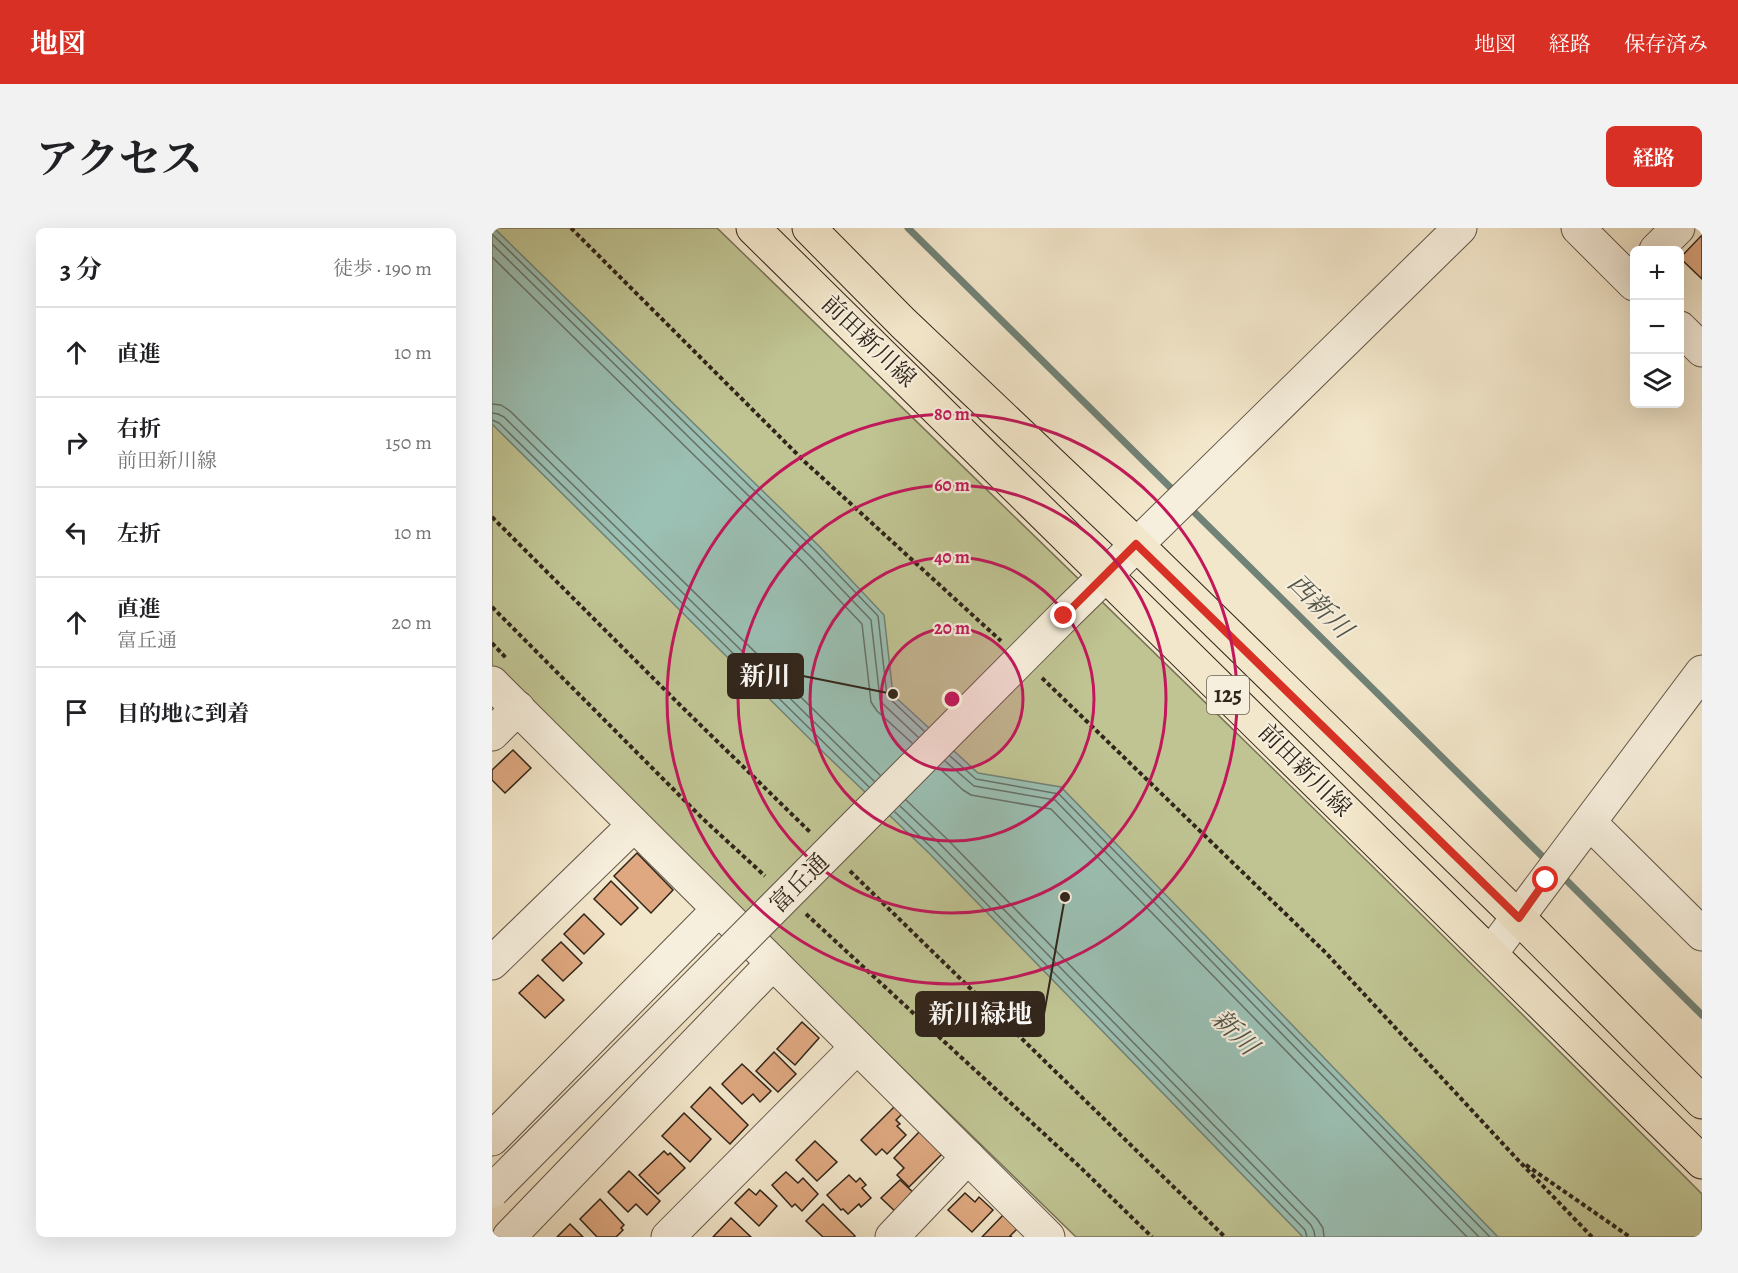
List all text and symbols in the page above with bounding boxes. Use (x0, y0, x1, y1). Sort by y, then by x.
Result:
text: 地図 (30, 25, 86, 63)
text: 地図 (1474, 30, 1516, 58)
text: 経路 (1549, 30, 1591, 58)
text: 保存済み (1624, 30, 1708, 58)
button: 経路 (1606, 126, 1702, 187)
text: アクセス (36, 130, 203, 187)
map controls (1630, 246, 1684, 408)
button: + (1630, 246, 1684, 300)
text: 3 分 (60, 252, 102, 287)
text: 徒歩 · 190 m (333, 255, 432, 282)
street label: 前田新川線 (815, 288, 923, 394)
button: − (1630, 300, 1684, 354)
icon: ahead (60, 336, 93, 369)
text: 直進 (117, 339, 161, 369)
text: 10 m (394, 339, 432, 366)
button: layers (1630, 354, 1684, 408)
text: 80 m (934, 402, 970, 426)
text: 右折 (117, 414, 161, 444)
icon: right (60, 426, 93, 459)
text: 150 m (385, 429, 432, 456)
text: 前田新川線 (117, 447, 217, 474)
text: 60 m (934, 473, 970, 497)
icon: left (60, 516, 93, 549)
text: 左折 (117, 519, 161, 549)
text: 10 m (394, 519, 432, 546)
text: 40 m (934, 545, 970, 569)
water label: 西新川 (1280, 566, 1362, 648)
text: 直進 (117, 594, 161, 624)
route end (1050, 602, 1076, 628)
icon: ahead (60, 606, 93, 639)
text: 20 m (391, 609, 432, 636)
text: 20 m (934, 616, 970, 640)
text: 富丘通 (117, 627, 177, 654)
callout: 新川 (728, 654, 803, 698)
text: 新川 (739, 659, 791, 694)
road number: 125 (1207, 676, 1249, 714)
centre of rings (942, 689, 962, 709)
icon: arrive (60, 696, 93, 729)
text: 目的地に到着 (117, 699, 249, 729)
street label: 前田新川線 (1251, 716, 1359, 824)
street label: 富丘通 (762, 846, 836, 920)
route start (1532, 866, 1558, 892)
callout: 新川緑地 (916, 992, 1044, 1036)
text: 新川緑地 (928, 997, 1032, 1032)
water label: 新川 (1204, 1001, 1268, 1065)

